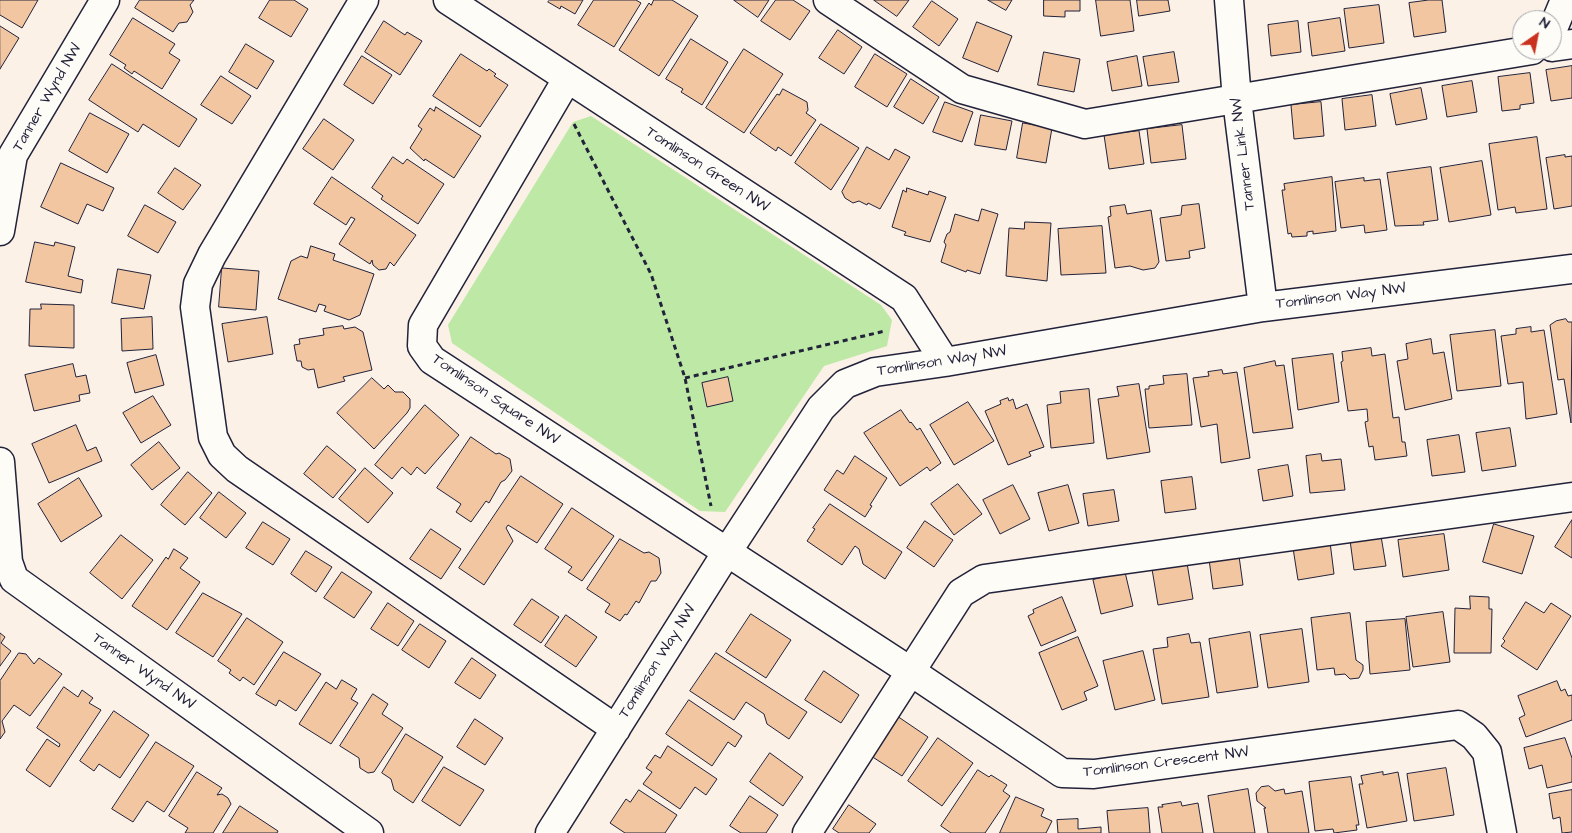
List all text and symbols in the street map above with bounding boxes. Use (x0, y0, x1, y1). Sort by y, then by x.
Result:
north arrow (1512, 10, 1562, 60)
text: N (1535, 12, 1554, 34)
street label: Tanner Wynd NW (10, 41, 86, 155)
street label: Tanner Link NW (1228, 97, 1260, 211)
street label: Tomlinson Green NW (642, 124, 772, 216)
street label: Tomlinson Way NW (1275, 280, 1407, 314)
street label: Tomlinson Way NW (876, 343, 1008, 381)
street label: Tomlinson Square NW (428, 351, 562, 449)
street label: Tomlinson Way NW (616, 602, 700, 722)
street label: Tanner Wynd NW (88, 630, 198, 714)
street label: Tomlinson Crescent NW (1082, 744, 1250, 782)

